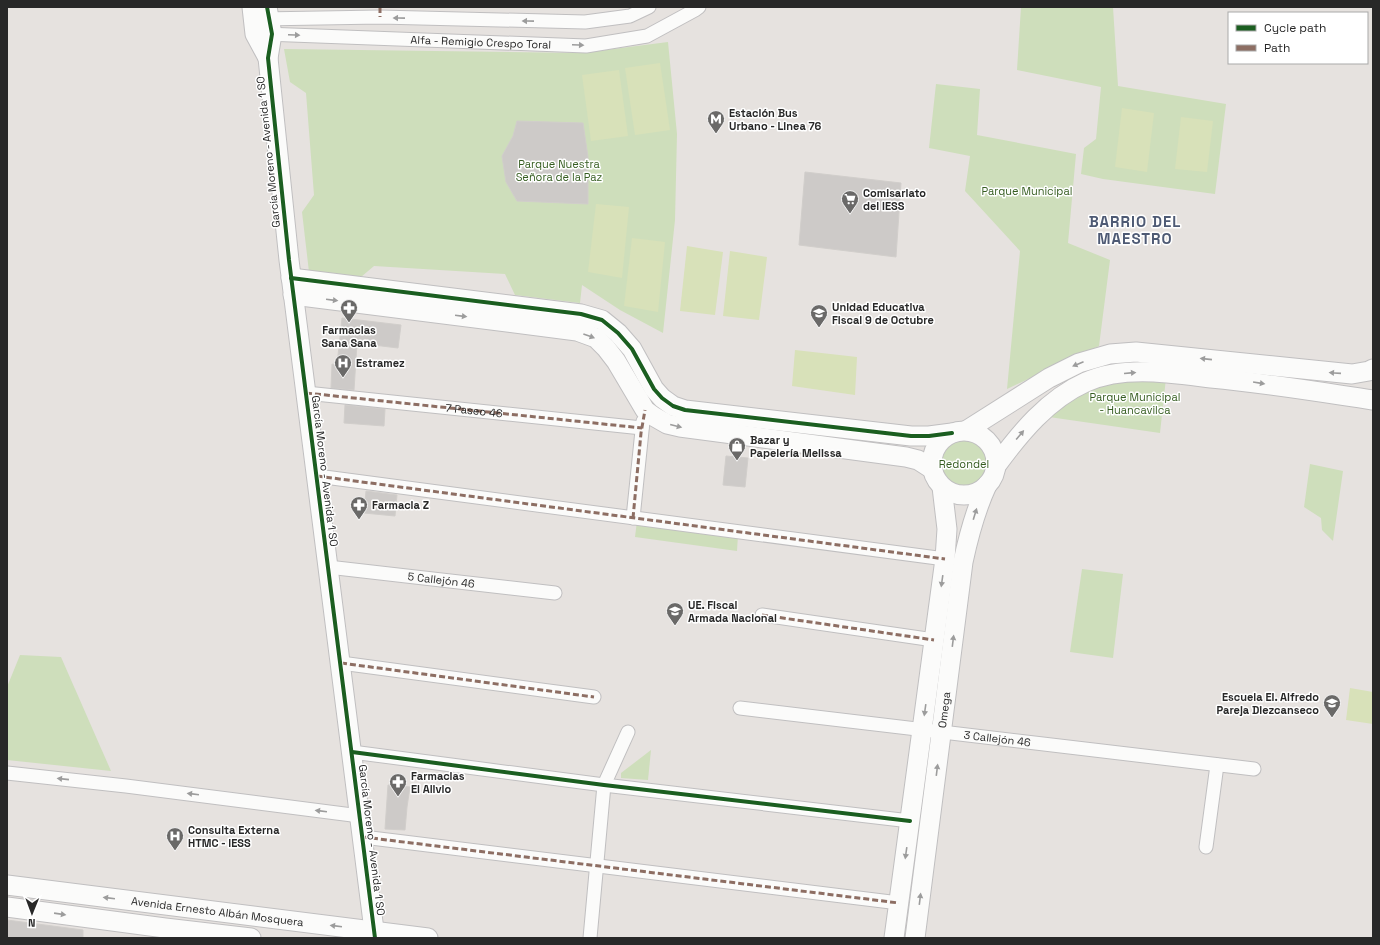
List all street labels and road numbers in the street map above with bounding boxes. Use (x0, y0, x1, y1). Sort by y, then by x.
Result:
street label: Alfa - Remigio Crespo Toral (410, 32, 551, 52)
street label: García Moreno - Avenida 1 SO (253, 76, 283, 228)
street label: García Moreno - Avenida 1 SO (309, 395, 341, 547)
street label: 7 Paseo 46 (445, 401, 504, 420)
street label: 5 Callejón 46 (407, 569, 476, 591)
street label: Omega (935, 690, 953, 729)
street label: 3 Callejón 46 (963, 728, 1032, 749)
street label: García Moreno - Avenida 1 SO (356, 764, 388, 916)
street label: Avenida Ernesto Albán Mosquera (130, 894, 305, 929)

